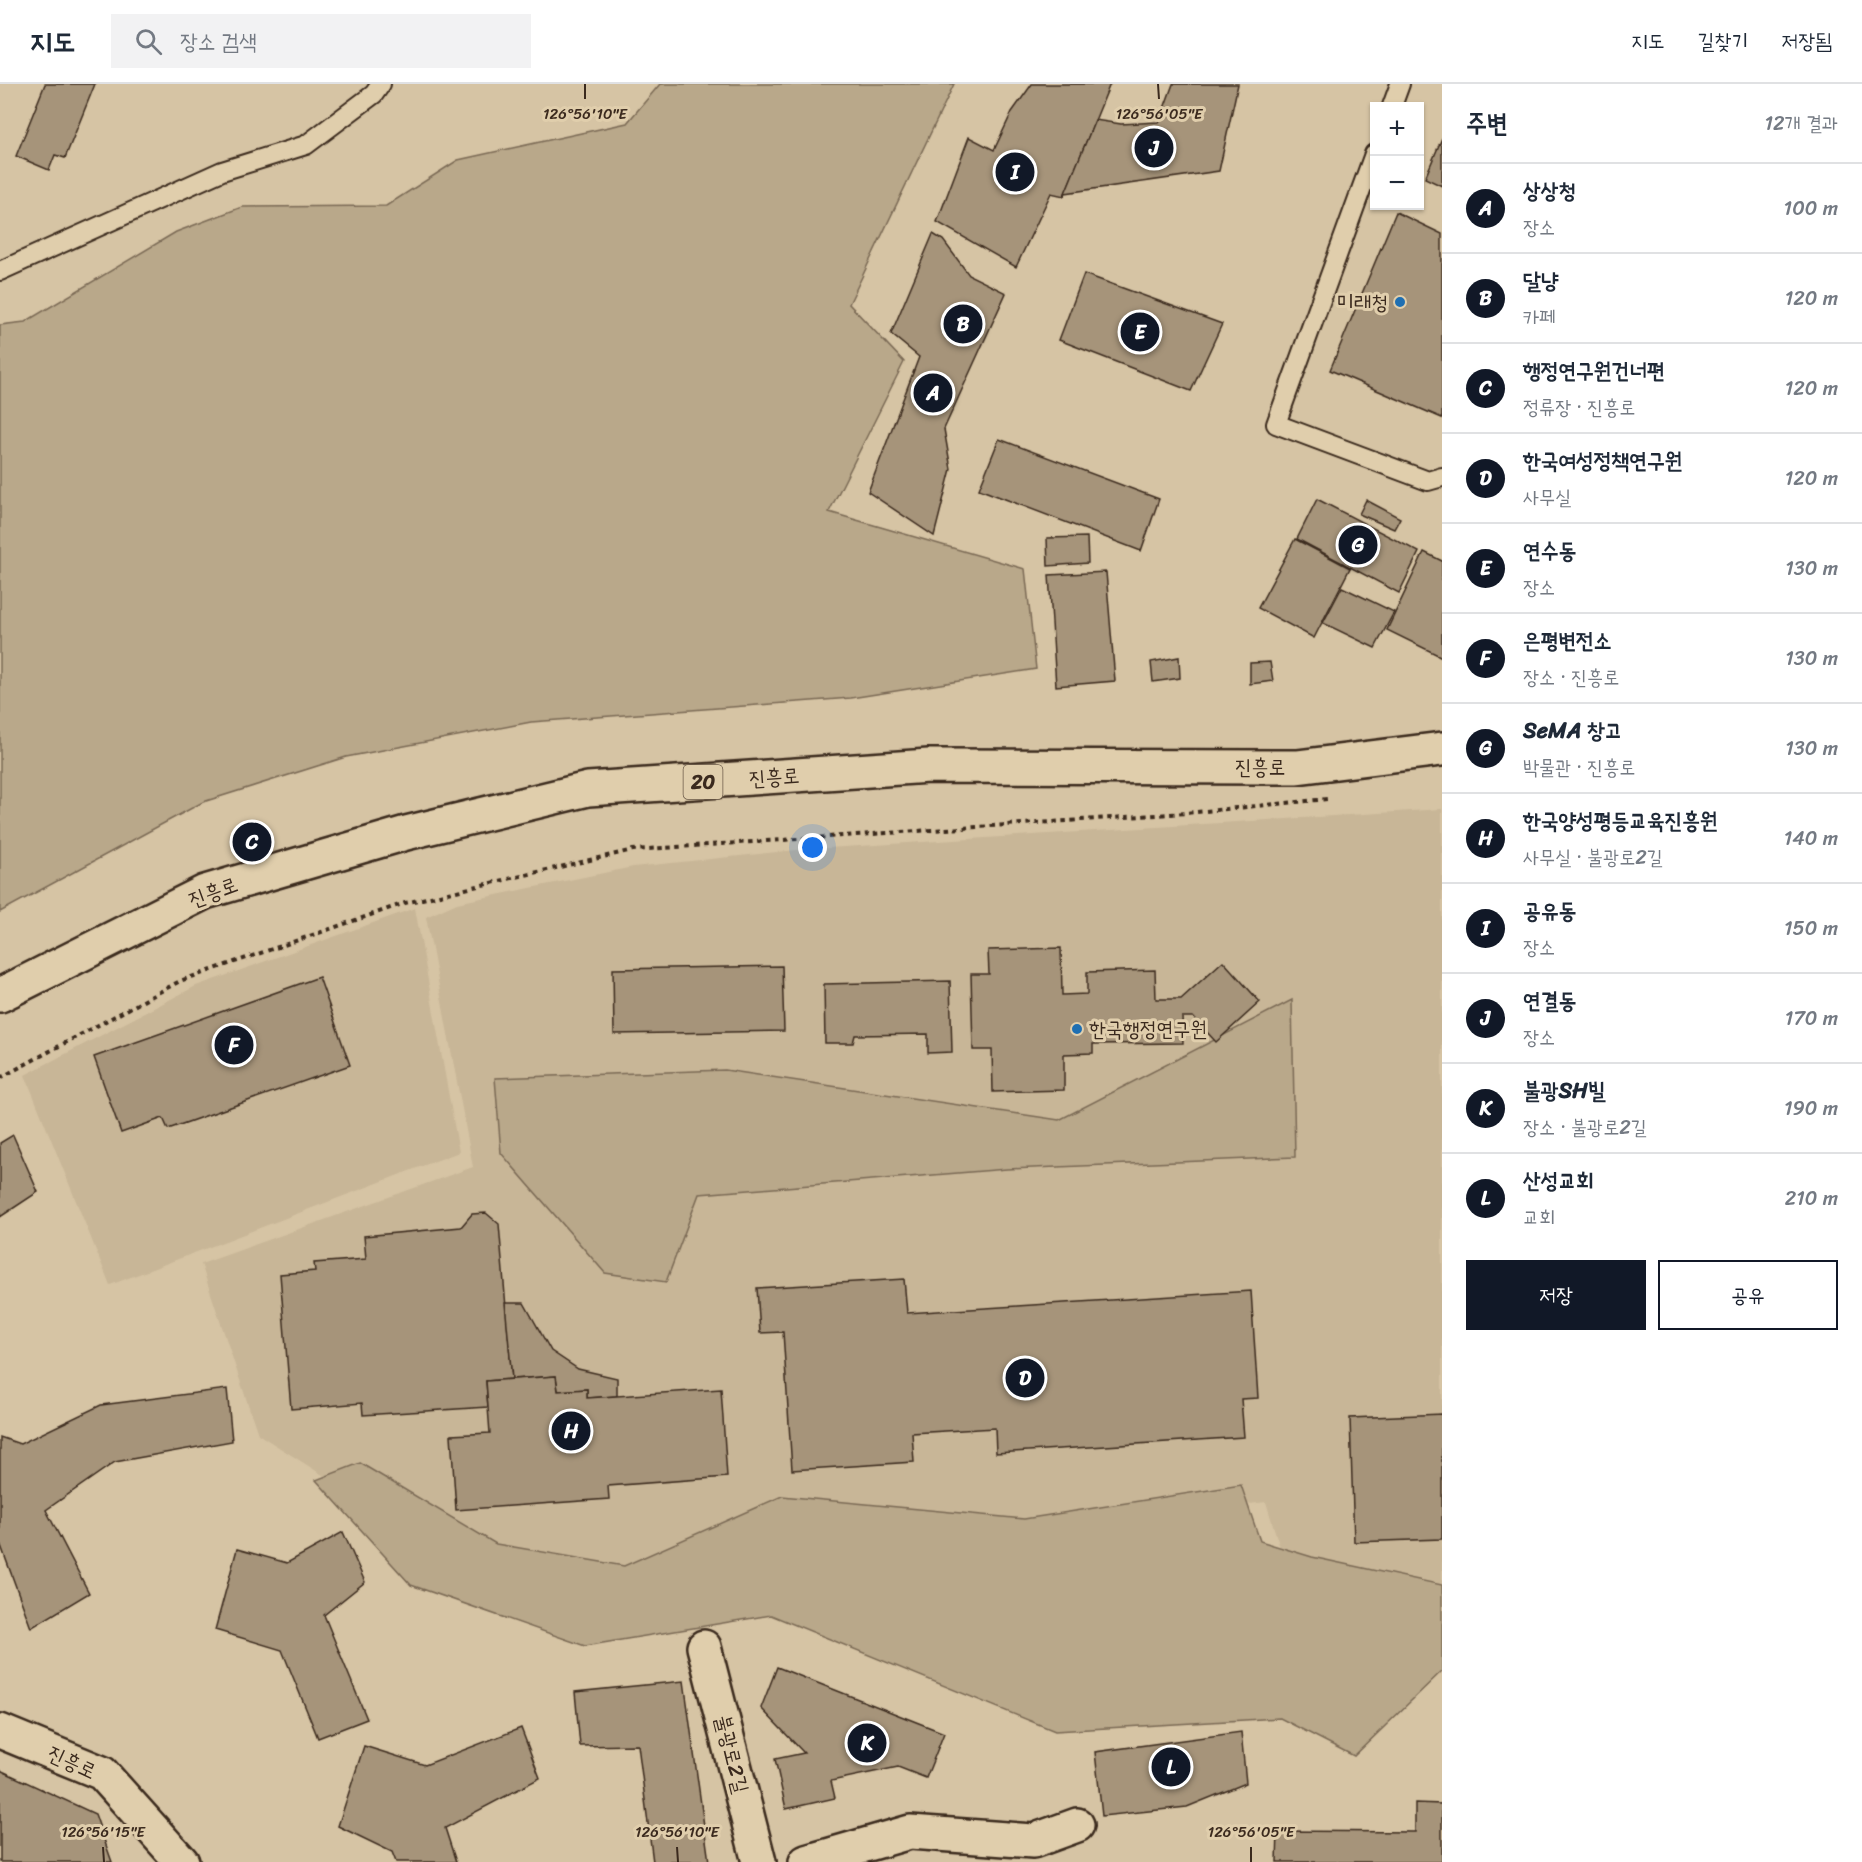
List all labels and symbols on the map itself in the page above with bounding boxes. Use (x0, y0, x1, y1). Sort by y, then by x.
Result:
text: 126°56'10"E (543, 101, 629, 127)
text: 126°56'05"E (1116, 101, 1204, 127)
pin: J (1134, 126, 1174, 170)
pin: I (996, 150, 1034, 194)
place label: 미래청 (1337, 283, 1388, 321)
marker: 미래청 (1393, 295, 1407, 309)
pin: B (944, 302, 982, 346)
pin: E (1120, 310, 1160, 354)
pin: A (914, 370, 952, 416)
pin: G (1338, 522, 1378, 568)
street label: 진흥로 (1235, 748, 1285, 786)
street label: 진흥로 (747, 756, 801, 798)
road number: 20 (684, 765, 722, 799)
pin: C (232, 820, 272, 864)
your location (798, 833, 827, 862)
street label: 진흥로 (183, 865, 243, 919)
place label: 한국행정연구원 (1089, 1010, 1207, 1048)
pin: F (214, 1022, 254, 1068)
marker: 한국행정연구원 (1070, 1022, 1084, 1036)
pin: D (1006, 1356, 1044, 1400)
pin: H (552, 1408, 590, 1454)
street label: 불광로2길 (704, 1711, 760, 1797)
pin: K (848, 1720, 886, 1766)
street label: 진흥로 (41, 1734, 103, 1790)
pin: L (1152, 1744, 1190, 1790)
text: 126°56'15"E (61, 1819, 146, 1845)
text: 126°56'10"E (635, 1819, 721, 1845)
text: 126°56'05"E (1208, 1819, 1296, 1845)

